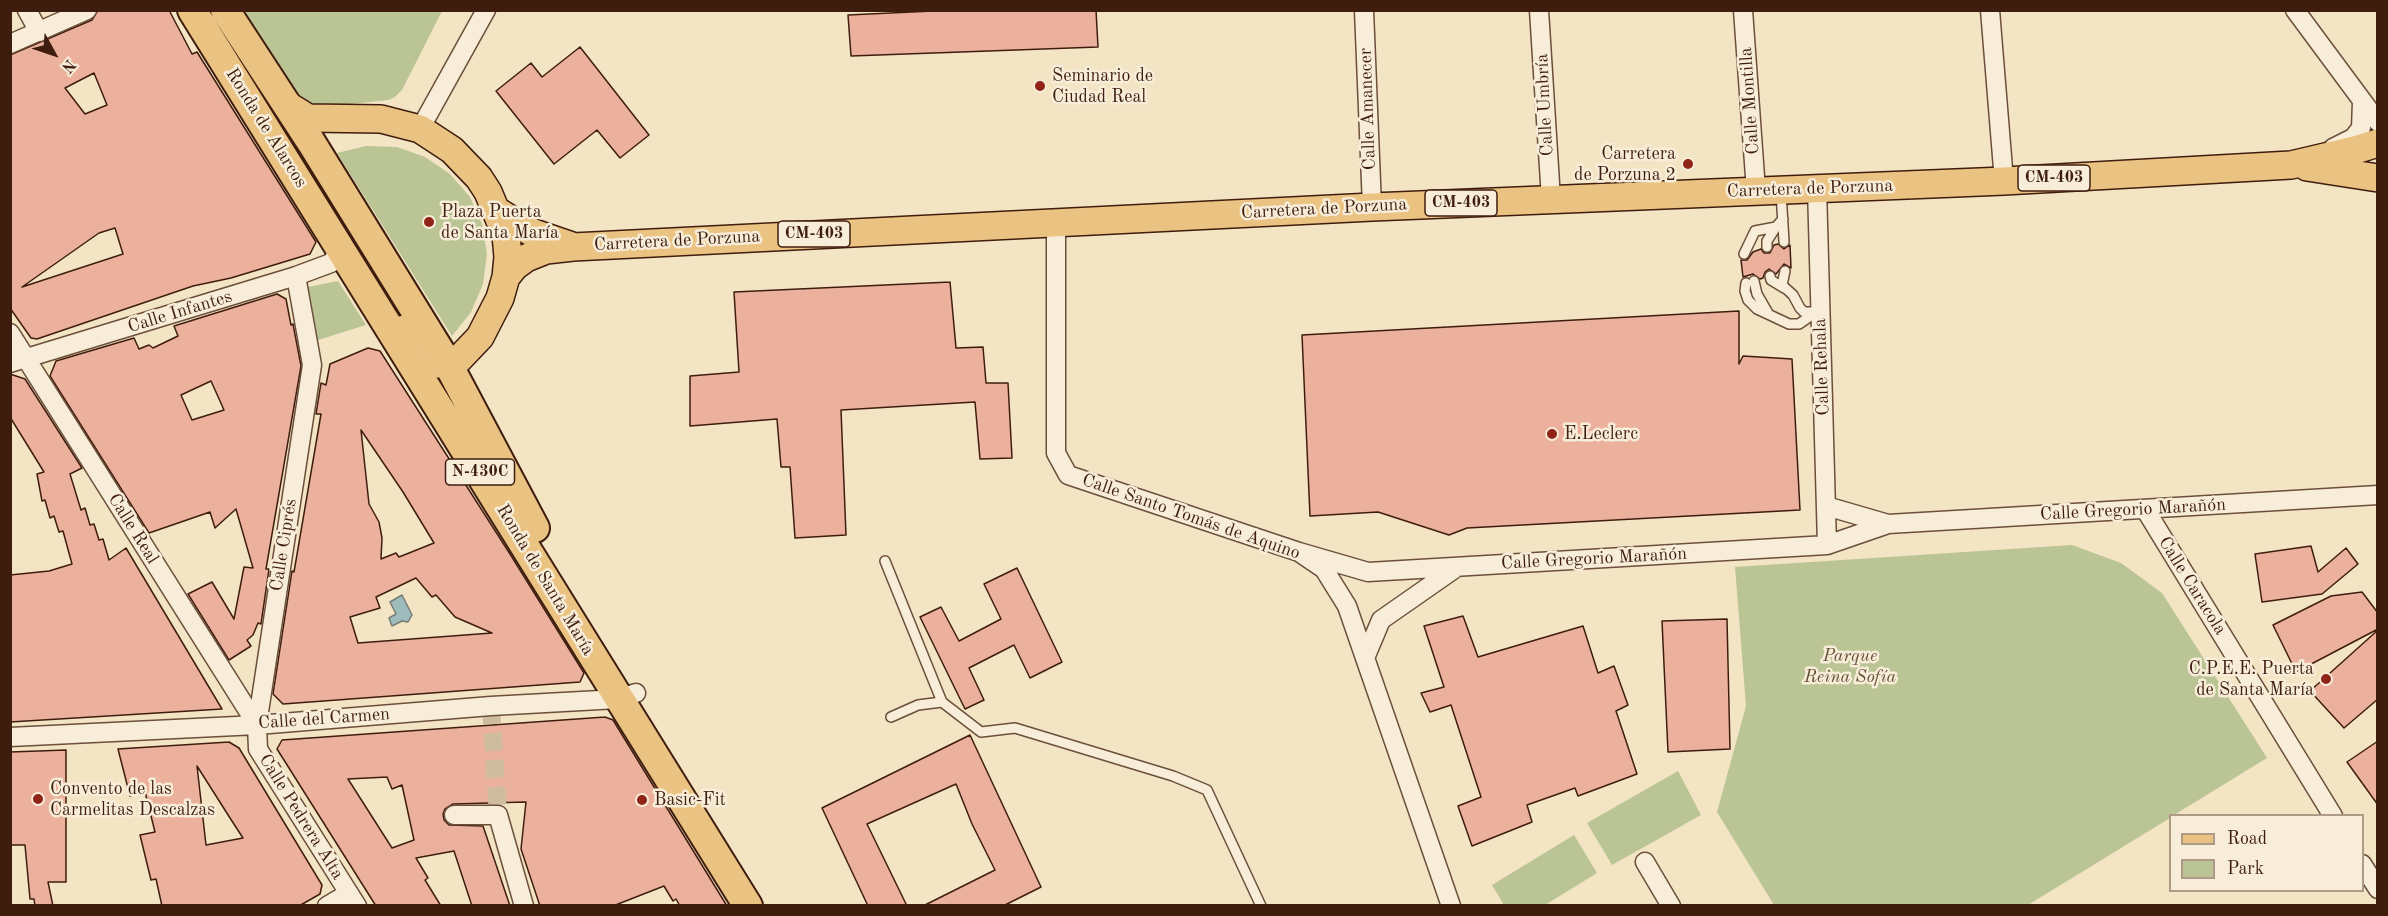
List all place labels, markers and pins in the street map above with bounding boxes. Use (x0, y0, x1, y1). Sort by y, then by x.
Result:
place label: Seminario de Ciudad Real (1052, 65, 1153, 107)
marker: Seminario de Ciudad Real (1033, 79, 1047, 93)
place label: Carretera de Porzuna 2 (1574, 143, 1676, 186)
marker: Carretera de Porzuna 2 (1681, 157, 1695, 171)
place label: Plaza Puerta de Santa María (441, 201, 559, 244)
marker: Plaza Puerta de Santa María (422, 215, 436, 229)
place label: E.Leclerc (1564, 423, 1638, 445)
marker: E.Leclerc (1545, 427, 1559, 441)
place label: C.P.E.E. Puerta de Santa María (2189, 658, 2314, 700)
marker: C.P.E.E. Puerta de Santa María (2319, 672, 2333, 686)
place label: Convento de las Carmelitas Descalzas (50, 778, 215, 820)
place label: Basic-Fit (654, 789, 726, 811)
marker: Convento de las Carmelitas Descalzas (31, 792, 45, 806)
marker: Basic-Fit (635, 793, 649, 807)

